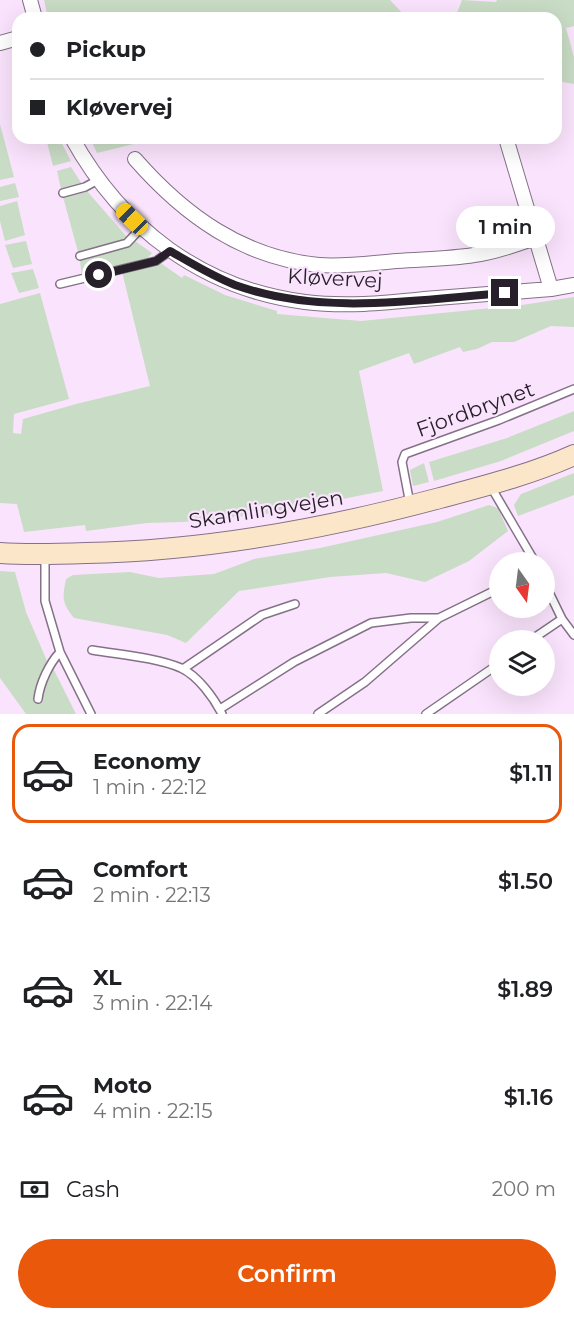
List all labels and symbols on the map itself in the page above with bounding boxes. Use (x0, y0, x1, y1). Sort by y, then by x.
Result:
car (113, 200, 151, 238)
callout: 1 min (456, 206, 554, 248)
route start (85, 261, 112, 288)
street label: Kløvervej (287, 263, 383, 293)
route end (491, 279, 518, 306)
street label: Fjordbrynet (413, 376, 537, 442)
street label: Skamlingvejen (187, 484, 345, 534)
north arrow (489, 552, 555, 618)

